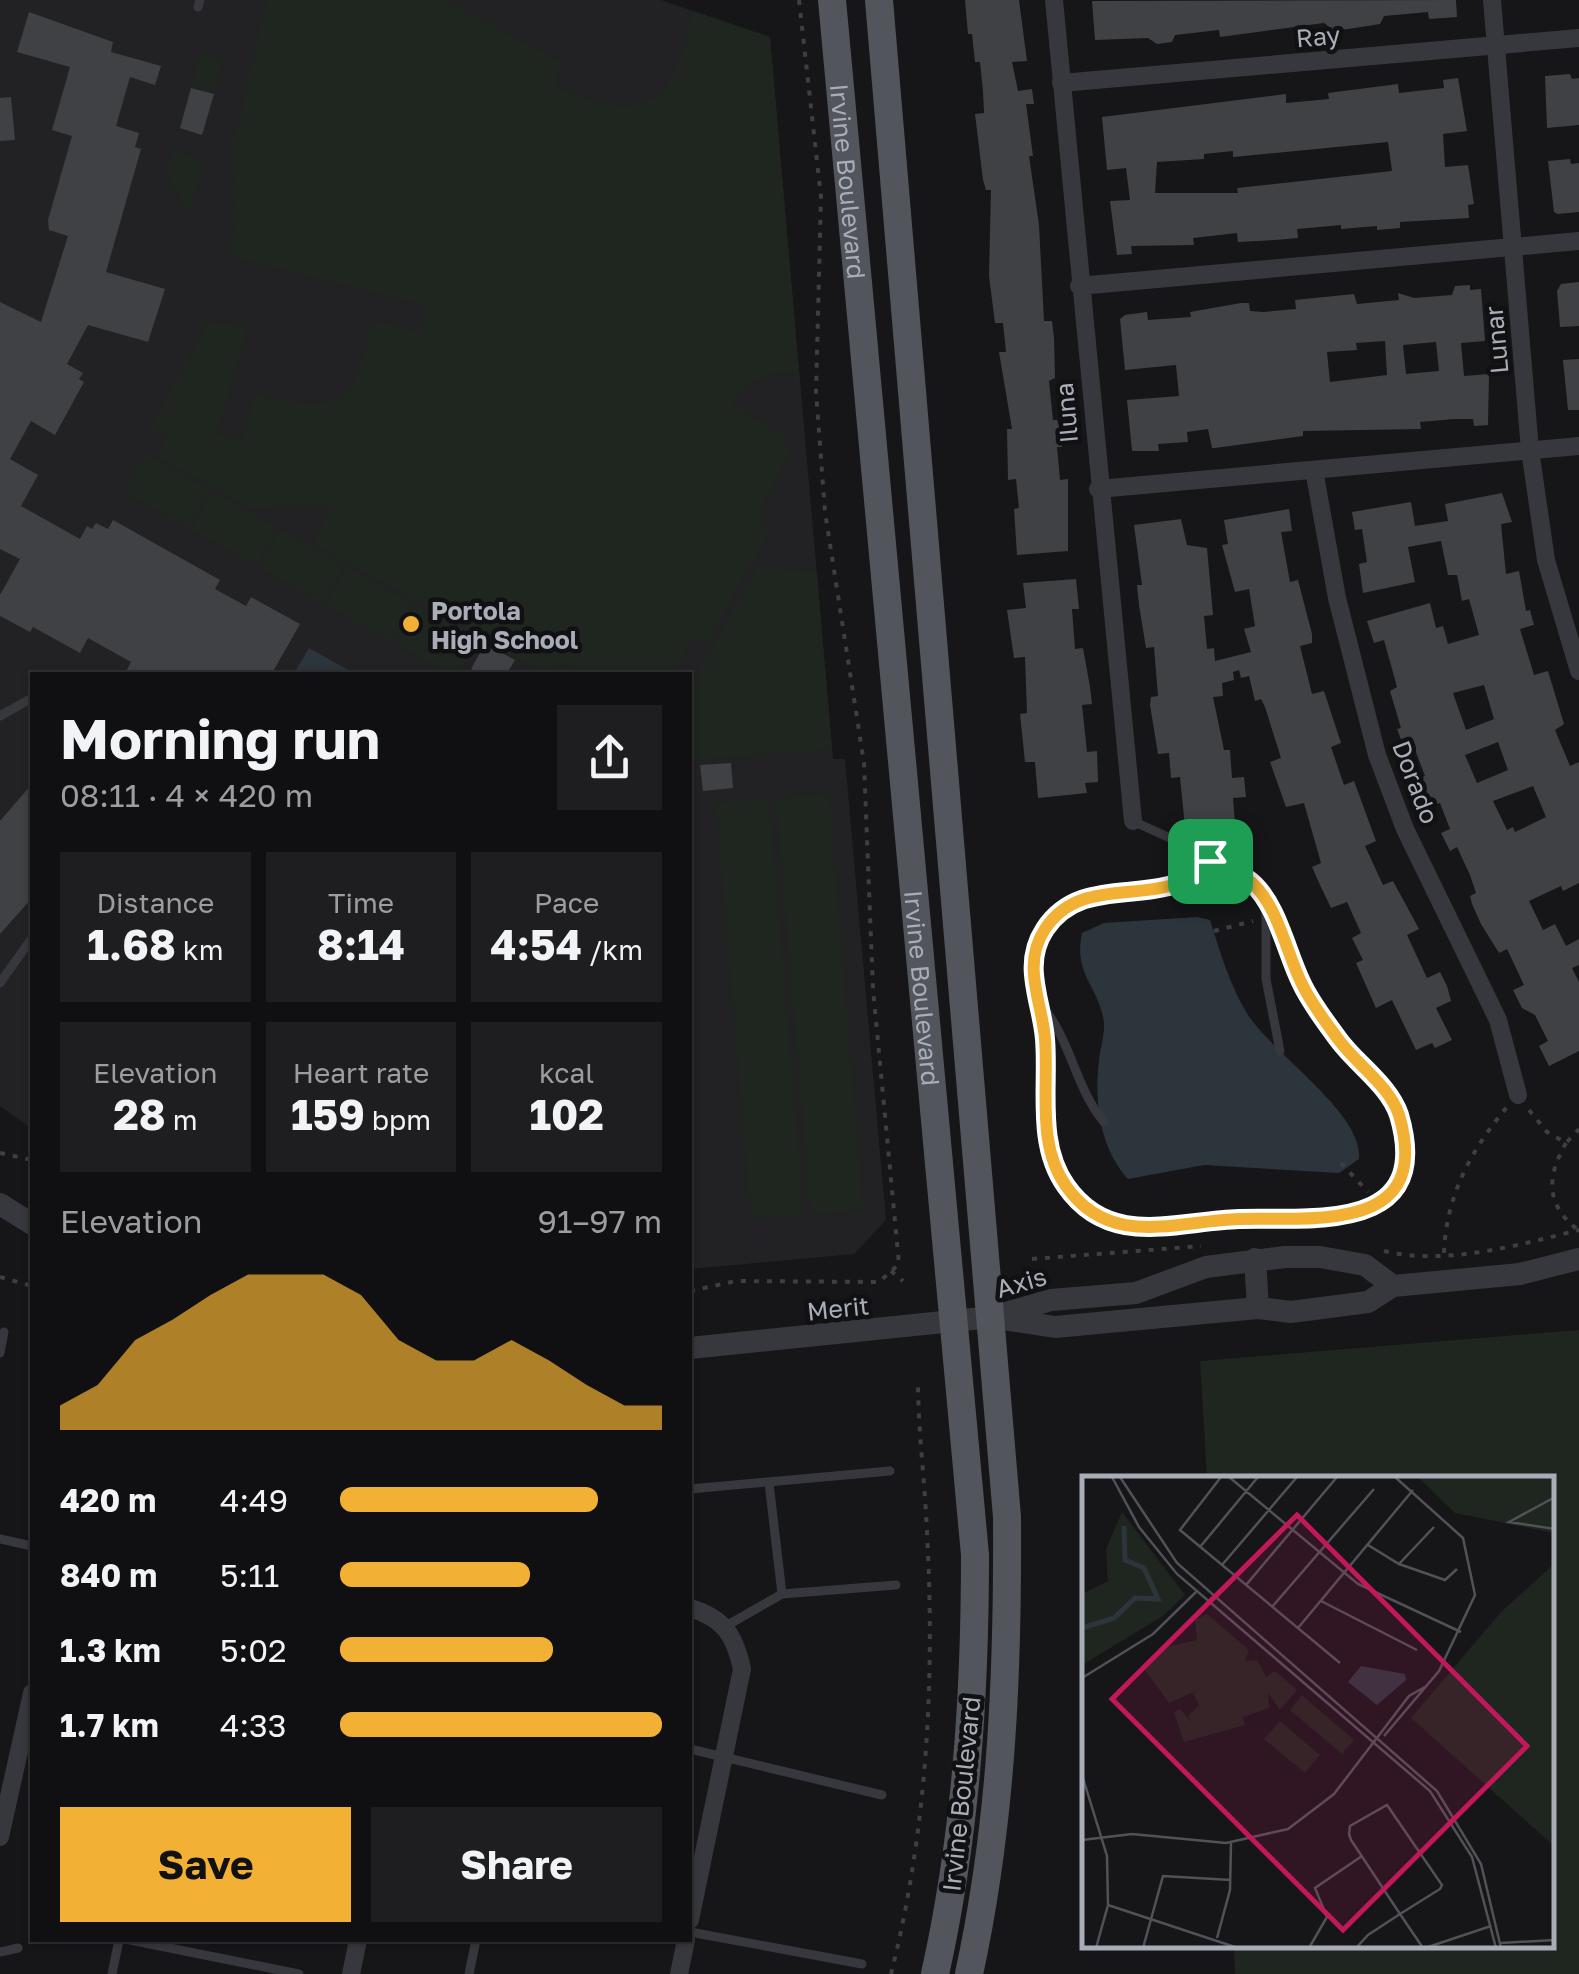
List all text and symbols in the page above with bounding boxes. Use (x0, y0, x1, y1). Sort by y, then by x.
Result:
street label: Ray (1295, 19, 1341, 53)
street label: Irvine Boulevard (824, 82, 873, 280)
street label: Lunar (1478, 304, 1514, 375)
street label: Iluna (1048, 382, 1084, 444)
place label: Portola High School (431, 595, 578, 655)
marker: Portola High School (400, 613, 422, 635)
text: Morning run (60, 705, 380, 771)
button: share (557, 705, 662, 810)
street label: Dorado (1386, 736, 1446, 828)
text: 08:11 · 4 × 420 m (60, 776, 313, 814)
pin (1168, 819, 1253, 904)
icon: arrive (1183, 834, 1238, 889)
text: Distance (96, 886, 214, 919)
text: Time (328, 886, 394, 919)
text: Pace (534, 886, 599, 919)
street label: Irvine Boulevard (898, 889, 947, 1087)
text: 1.68 (87, 919, 176, 969)
text: 8:14 (317, 919, 405, 969)
text: 4:54 (490, 919, 582, 969)
text: km (176, 933, 223, 966)
text: /km (582, 933, 643, 966)
text: Elevation (93, 1056, 218, 1089)
text: Heart rate (293, 1056, 429, 1089)
text: kcal (539, 1056, 594, 1089)
text: 28 (113, 1089, 166, 1139)
text: 159 (291, 1089, 365, 1139)
text: 102 (529, 1089, 604, 1139)
text: m (166, 1103, 197, 1136)
text: bpm (365, 1103, 431, 1136)
text: Elevation (60, 1202, 202, 1240)
text: 91–97 m (538, 1202, 662, 1240)
street label: Axis (992, 1260, 1050, 1304)
street label: Merit (805, 1289, 871, 1327)
inset map (1082, 1476, 1554, 1949)
text: 420 m (60, 1481, 156, 1519)
text: 4:49 (220, 1481, 288, 1519)
text: 840 m (60, 1556, 157, 1594)
text: 5:11 (220, 1556, 279, 1594)
text: 1.3 km (60, 1631, 161, 1669)
text: 5:02 (220, 1631, 287, 1669)
street label: Irvine Boulevard (935, 1695, 987, 1893)
text: 1.7 km (60, 1706, 159, 1744)
text: 4:33 (220, 1706, 287, 1744)
button: Save (60, 1807, 351, 1922)
button: Share (371, 1807, 662, 1922)

